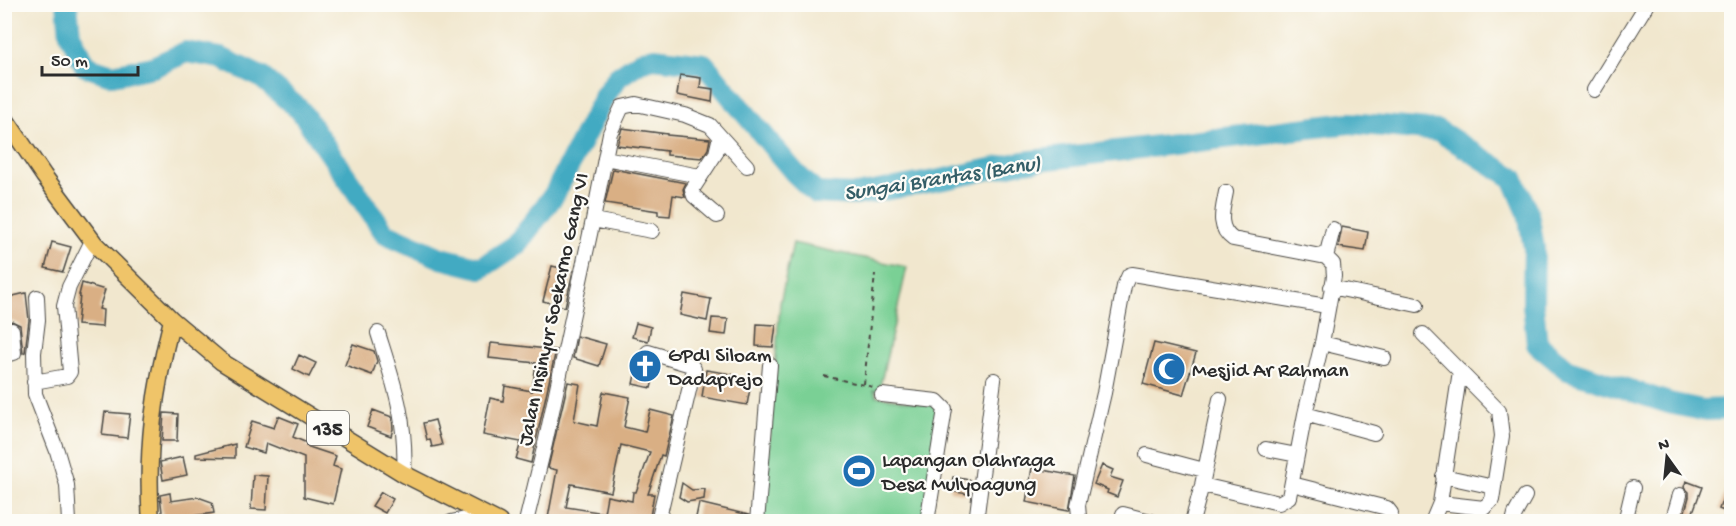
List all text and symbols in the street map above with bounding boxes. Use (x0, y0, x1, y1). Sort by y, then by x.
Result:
scale bar (42, 39, 138, 77)
text: 50 m (51, 52, 88, 73)
water label: Sungai Brantas (Banu) (843, 151, 1043, 208)
street label: Jalan Insinyur Soekarno Gang VI (514, 171, 597, 448)
place label: GPdI Siloam Dadaprejo (666, 345, 772, 394)
church icon: GPdI Siloam Dadaprejo (627, 348, 663, 384)
mosque icon: Mesjid Ar Rahman (1151, 351, 1187, 387)
place label: Mesjid Ar Rahman (1192, 360, 1348, 385)
road number: 135 (307, 411, 349, 445)
north arrow (1637, 427, 1697, 487)
text: N (1657, 435, 1672, 456)
place label: Lapangan Olahraga Desa Mulyoagung (880, 450, 1056, 499)
sports icon: Lapangan Olahraga Desa Mulyoagung (841, 453, 877, 489)

